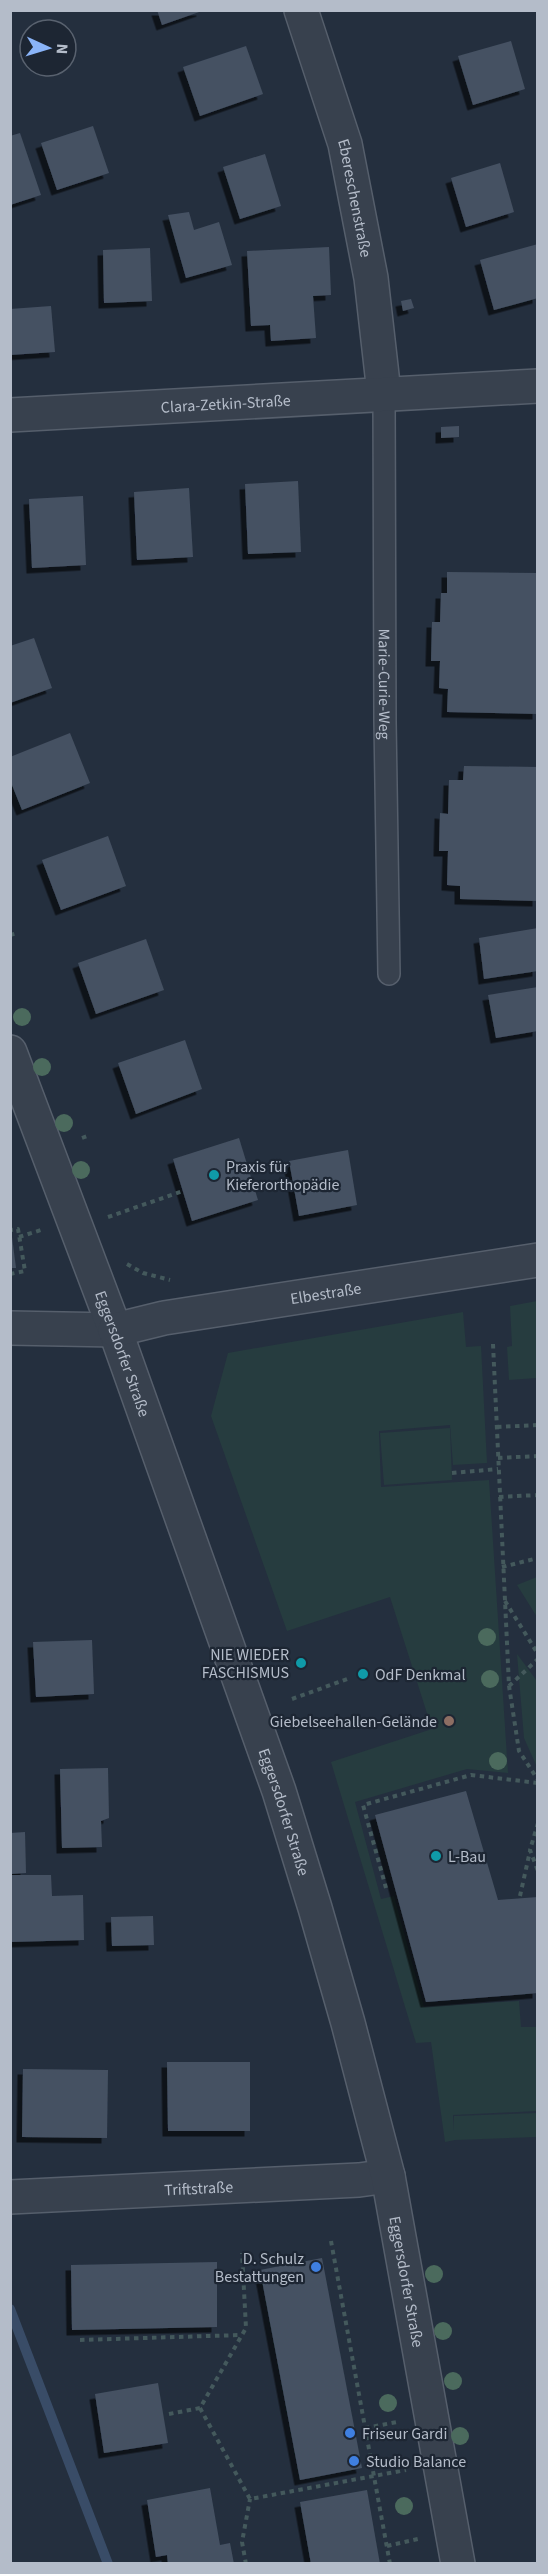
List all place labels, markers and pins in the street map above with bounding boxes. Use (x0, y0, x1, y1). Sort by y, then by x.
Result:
place label: Praxis für Kieferorthopädie (226, 1156, 339, 1196)
marker: Praxis für Kieferorthopädie (207, 1168, 221, 1182)
place label: NIE WIEDER FASCHISMUS (202, 1644, 289, 1684)
marker: NIE WIEDER FASCHISMUS (294, 1656, 308, 1670)
place label: OdF Denkmal (375, 1664, 465, 1686)
marker: OdF Denkmal (356, 1667, 370, 1681)
place label: Giebelseehallen-Gelände (270, 1711, 437, 1733)
marker: Giebelseehallen-Gelände (442, 1714, 456, 1728)
place label: L-Bau (448, 1846, 486, 1868)
marker: L-Bau (429, 1849, 443, 1863)
place label: D. Schulz Bestattungen (215, 2248, 304, 2288)
marker: D. Schulz Bestattungen (309, 2260, 323, 2274)
place label: Friseur Gardi (362, 2423, 447, 2445)
marker: Friseur Gardi (343, 2426, 357, 2440)
place label: Studio Balance (366, 2451, 466, 2473)
marker: Studio Balance (347, 2454, 361, 2468)

